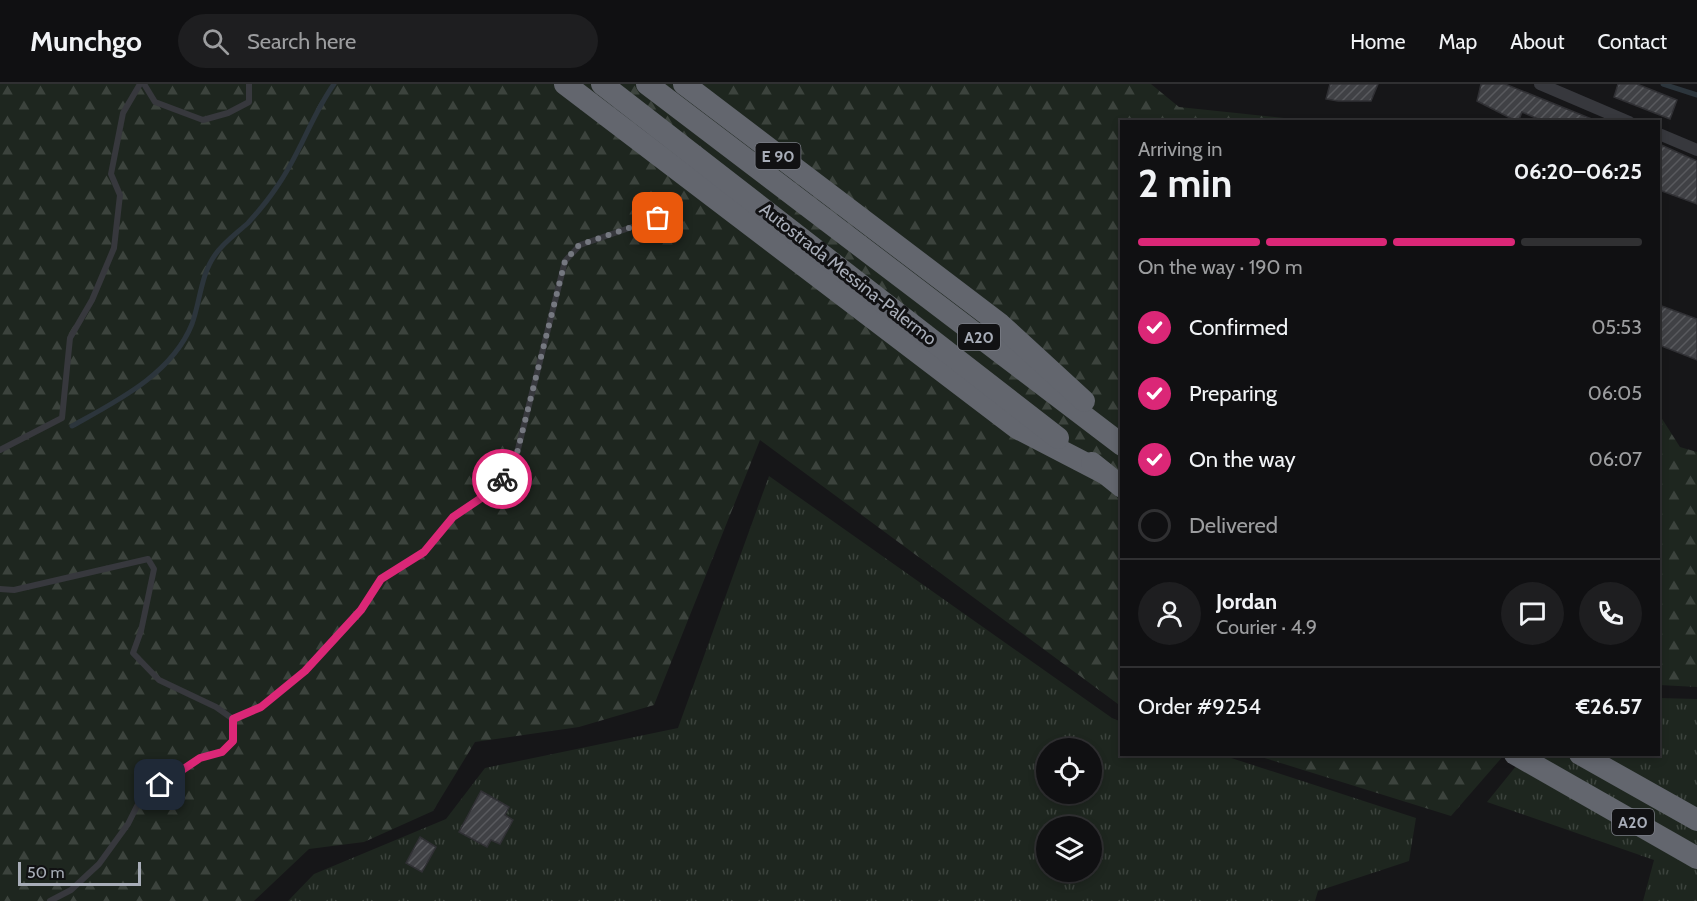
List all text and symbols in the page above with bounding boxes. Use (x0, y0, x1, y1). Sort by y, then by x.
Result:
search box (178, 14, 598, 68)
text: Munchgo (30, 24, 142, 58)
icon: search (199, 25, 232, 58)
text: Search here (247, 28, 356, 55)
text: Home (1350, 29, 1406, 54)
text: Map (1439, 29, 1477, 54)
text: About (1510, 29, 1564, 54)
text: Contact (1597, 29, 1667, 54)
text: Arriving in (1138, 137, 1222, 161)
road number: E 90 (756, 143, 800, 169)
text: 06:20–06:25 (1514, 158, 1642, 185)
text: 2 min (1138, 159, 1232, 207)
pin (632, 192, 683, 243)
street label: Autostrada Messina-Palermo (755, 198, 941, 350)
icon: bag (641, 201, 674, 234)
text: On the way · 190 m (1138, 255, 1303, 279)
icon: check (1138, 311, 1171, 344)
text: Confirmed (1189, 314, 1288, 341)
text: 05:53 (1591, 315, 1642, 339)
road number: A20 (958, 324, 1000, 350)
icon: check (1138, 377, 1171, 410)
text: Preparing (1189, 380, 1277, 407)
text: 06:05 (1588, 381, 1642, 405)
icon: check (1138, 443, 1171, 476)
text: On the way (1189, 446, 1296, 473)
text: 06:07 (1589, 447, 1642, 471)
courier (472, 449, 532, 509)
icon: bike (486, 463, 519, 496)
text: Delivered (1189, 512, 1278, 539)
button: person (1138, 582, 1201, 645)
button: chat (1501, 582, 1564, 645)
button: phone (1579, 582, 1642, 645)
text: Jordan (1216, 588, 1277, 615)
text: Courier · 4.9 (1216, 615, 1317, 639)
text: Order #9254 (1138, 693, 1261, 720)
text: €26.57 (1576, 693, 1642, 720)
map controls (1036, 738, 1102, 882)
button: locate (1036, 738, 1102, 804)
pin (134, 759, 185, 810)
icon: home (143, 768, 176, 801)
road number: A20 (1612, 809, 1654, 835)
button: layers (1036, 816, 1102, 882)
scale bar (18, 859, 141, 886)
text: 50 m (27, 863, 64, 882)

